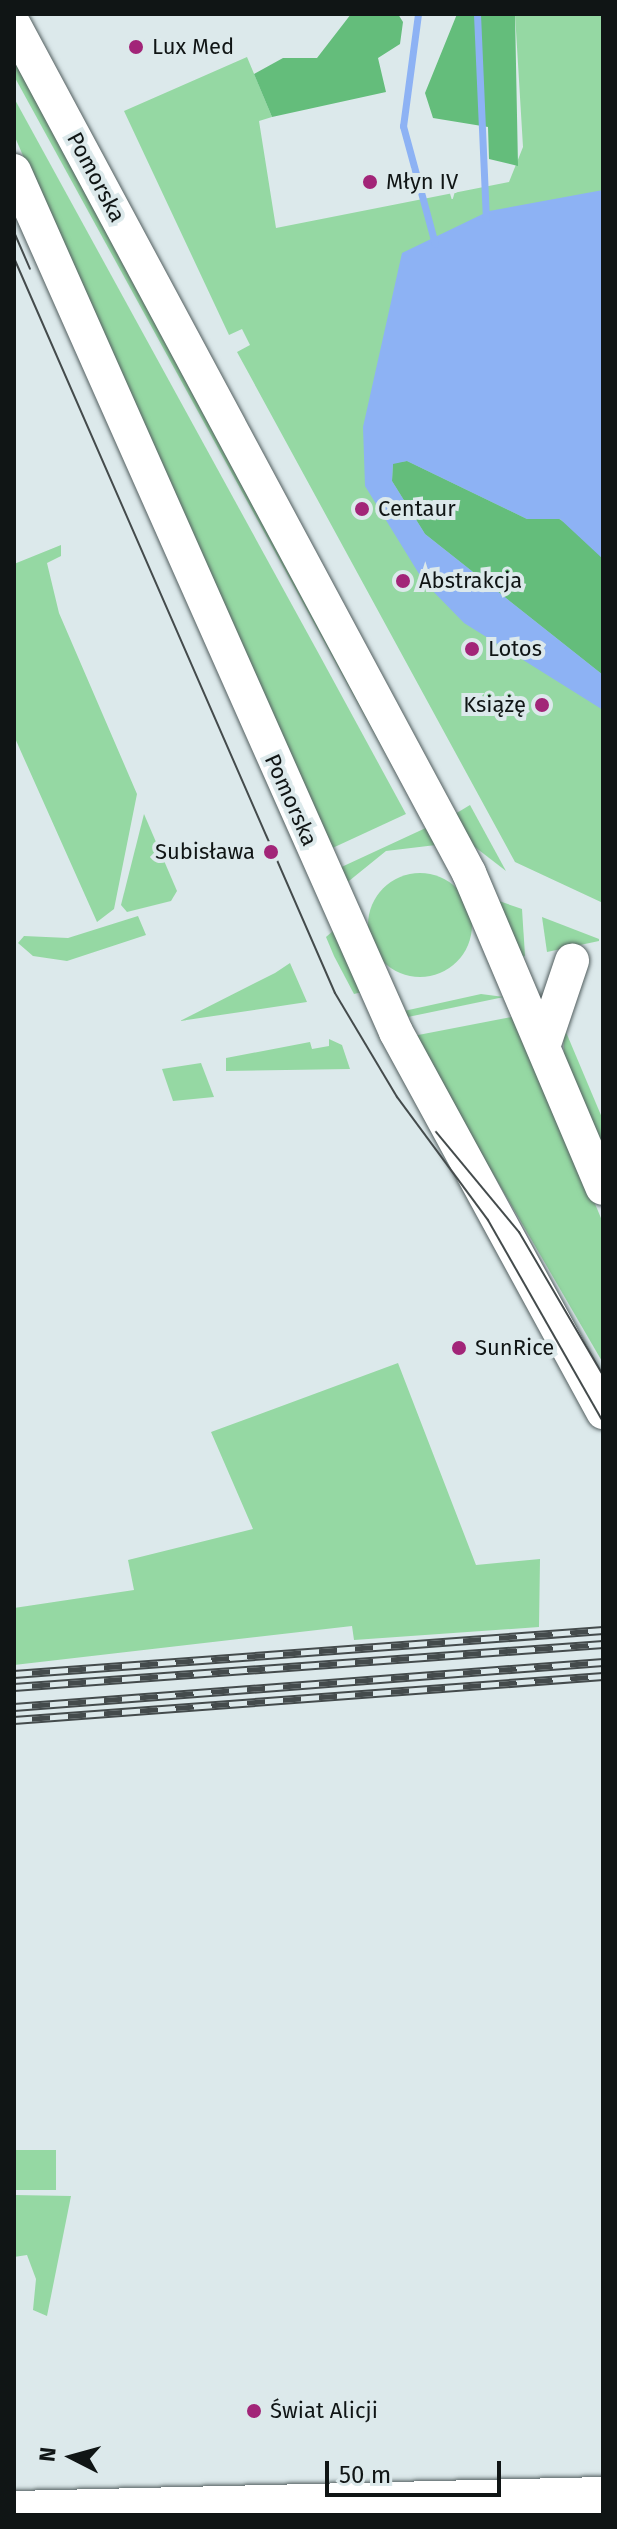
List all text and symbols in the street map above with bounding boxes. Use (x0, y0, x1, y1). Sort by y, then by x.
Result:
place label: Lux Med (152, 34, 234, 60)
marker: Lux Med (127, 38, 145, 56)
street label: Pomorska (61, 128, 131, 226)
place label: Młyn IV (386, 169, 458, 195)
marker: Młyn IV (361, 173, 379, 191)
place label: Centaur (378, 496, 456, 522)
marker: Centaur (353, 500, 371, 518)
place label: Abstrakcja (419, 568, 522, 594)
marker: Abstrakcja (394, 572, 412, 590)
place label: Lotos (488, 636, 542, 662)
marker: Lotos (463, 640, 481, 658)
place label: Książę (463, 692, 526, 718)
marker: Książę (533, 696, 551, 714)
street label: Pomorska (259, 750, 323, 850)
place label: Subisława (155, 839, 255, 865)
marker: Subisława (262, 843, 280, 861)
place label: SunRice (475, 1335, 554, 1361)
marker: SunRice (450, 1339, 468, 1357)
place label: Świat Alicji (270, 2398, 378, 2424)
marker: Świat Alicji (245, 2402, 263, 2420)
north arrow (32, 2417, 112, 2497)
scale bar (329, 2445, 505, 2495)
text: N (33, 2446, 62, 2463)
text: 50 m (339, 2461, 391, 2489)

